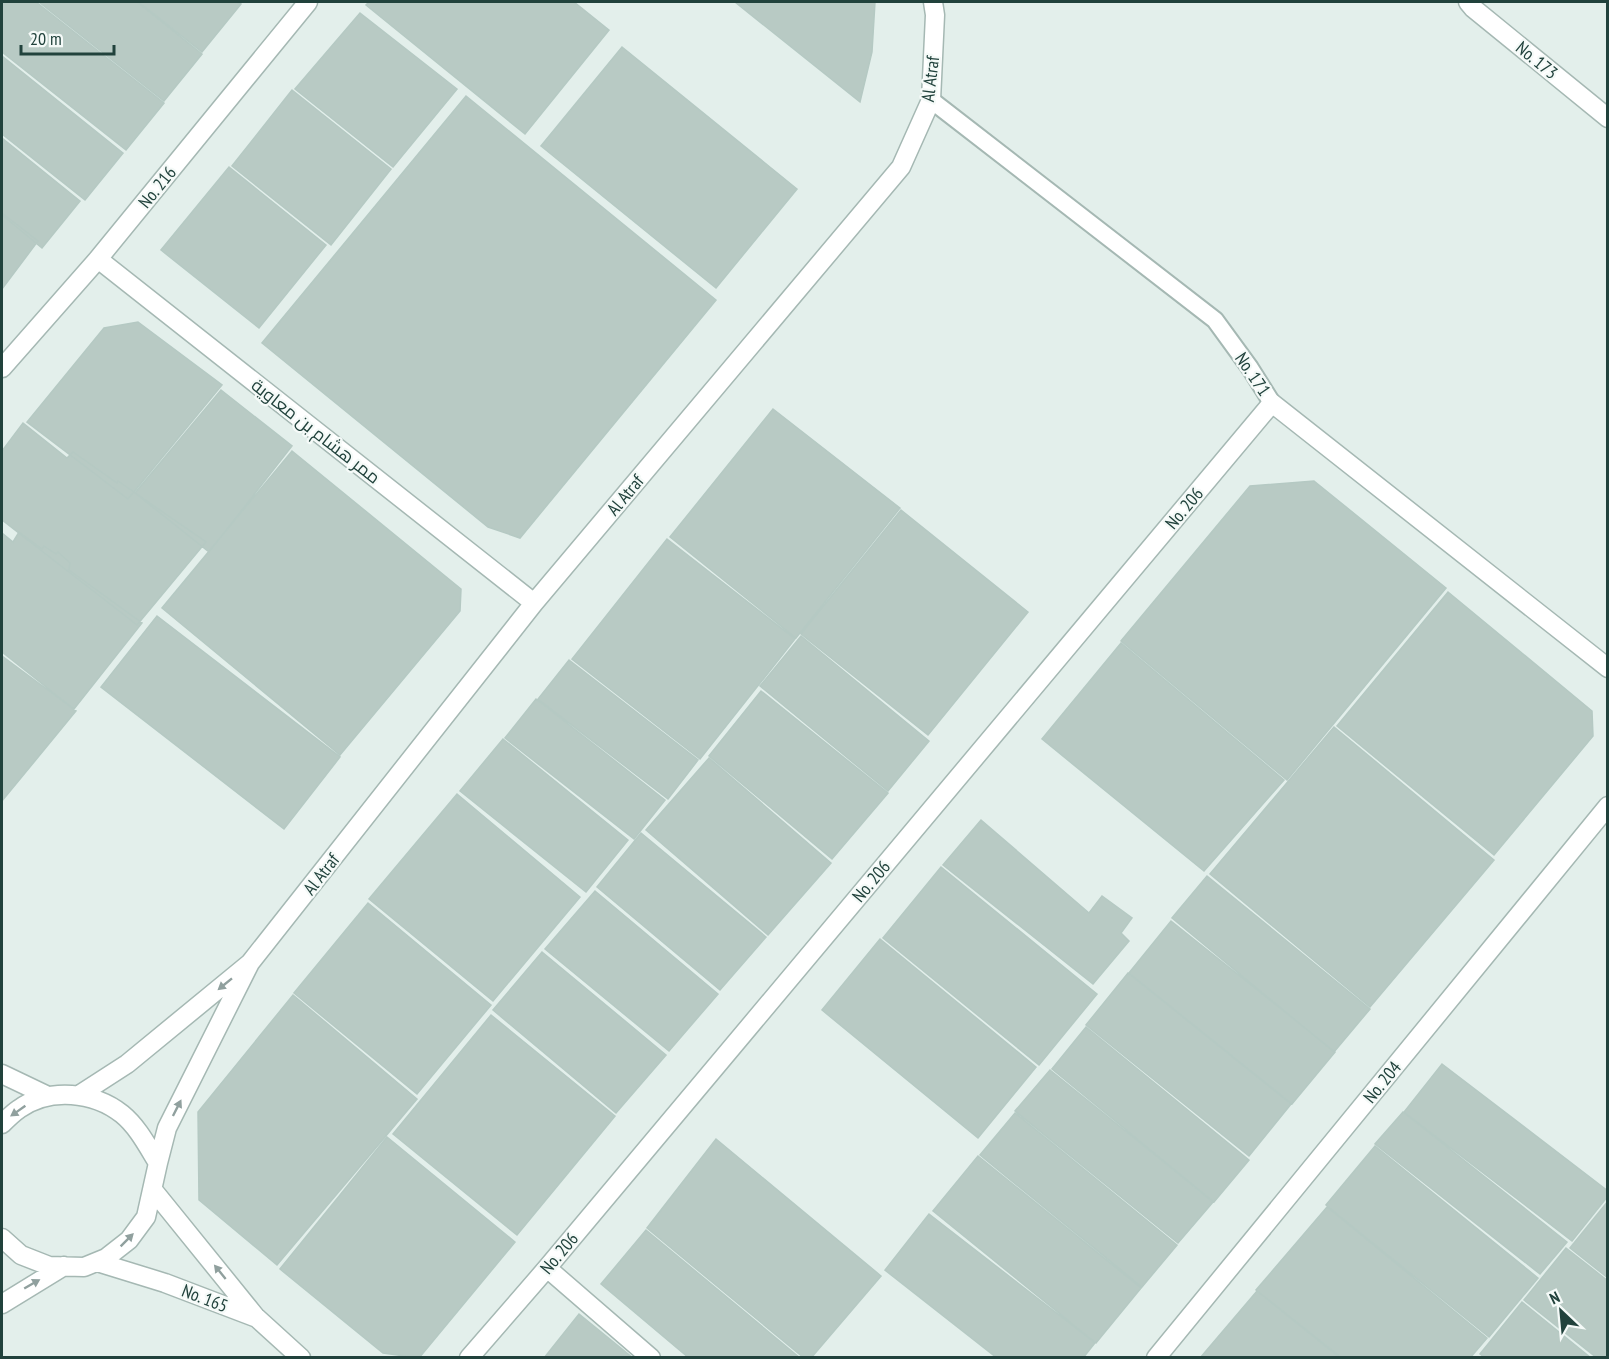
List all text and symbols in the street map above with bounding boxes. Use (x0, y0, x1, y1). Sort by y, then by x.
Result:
scale bar (21, 18, 114, 56)
text: 20 m (30, 27, 62, 50)
street label: No. 173 (1511, 36, 1563, 84)
street label: Al Atraf (916, 53, 944, 103)
street label: No. 216 (133, 161, 181, 213)
street label: No. 171 (1230, 348, 1276, 400)
street label: ممر هشام بن معاوية (246, 373, 385, 489)
street label: Al Atraf (601, 469, 649, 520)
street label: No. 206 (1160, 482, 1208, 534)
street label: Al Atraf (298, 848, 345, 899)
street label: No. 206 (847, 855, 895, 907)
one-way arrow (217, 977, 232, 990)
street label: No. 204 (1358, 1056, 1406, 1108)
one-way arrow (172, 1100, 182, 1117)
one-way arrow (11, 1105, 27, 1117)
street label: No. 206 (535, 1227, 583, 1279)
one-way arrow (120, 1233, 135, 1247)
one-way arrow (213, 1264, 226, 1280)
one-way arrow (24, 1279, 40, 1290)
street label: No. 165 (179, 1279, 231, 1317)
north arrow (1531, 1281, 1591, 1341)
text: N (1546, 1287, 1563, 1308)

